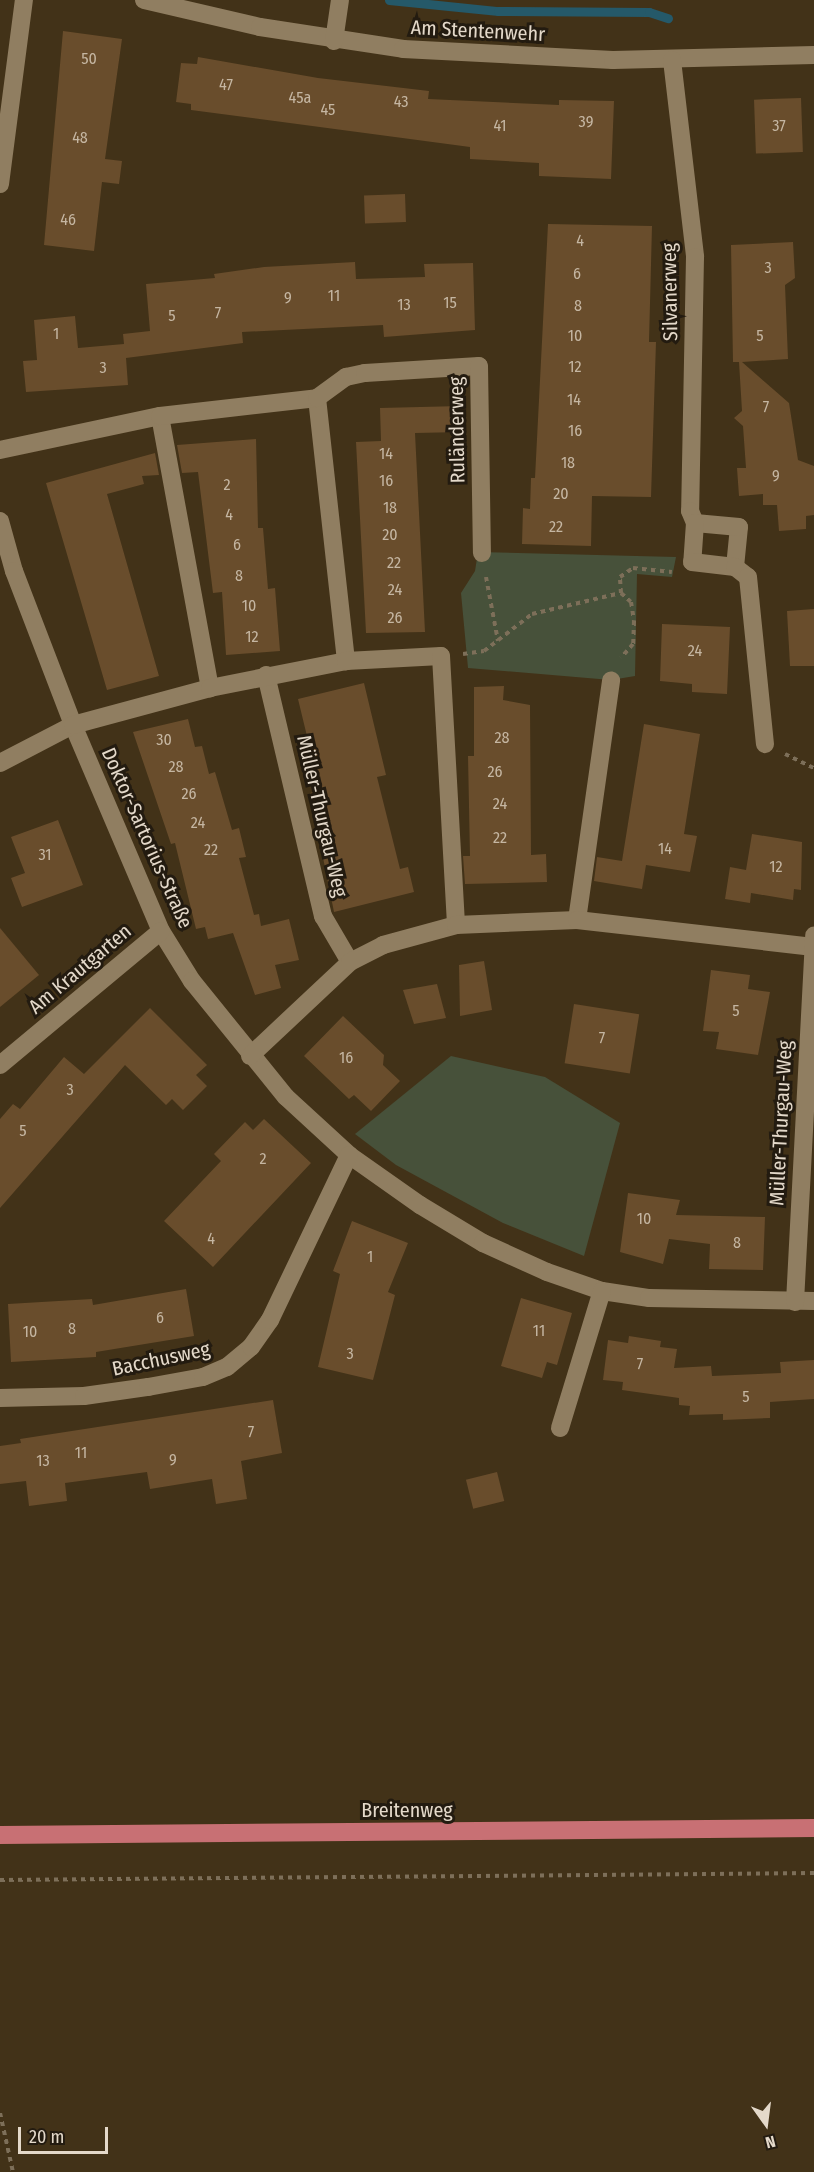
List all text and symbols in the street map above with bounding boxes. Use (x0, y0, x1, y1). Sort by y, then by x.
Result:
street label: Am Stentenwehr (410, 16, 546, 46)
house number: 50 (81, 49, 97, 69)
house number: 47 (219, 75, 233, 95)
house number: 45a (289, 88, 311, 108)
house number: 43 (394, 92, 408, 112)
house number: 45 (321, 100, 335, 120)
house number: 39 (579, 112, 593, 132)
house number: 41 (493, 116, 507, 136)
house number: 37 (772, 116, 786, 136)
house number: 48 (72, 128, 88, 148)
house number: 46 (60, 210, 76, 230)
house number: 4 (576, 231, 584, 251)
street label: Silvanerweg (657, 243, 683, 341)
house number: 3 (764, 258, 772, 278)
house number: 6 (573, 264, 581, 284)
house number: 11 (328, 286, 340, 306)
house number: 9 (284, 288, 292, 308)
house number: 15 (443, 293, 457, 313)
house number: 13 (397, 295, 411, 315)
house number: 8 (574, 296, 582, 316)
house number: 7 (215, 303, 221, 323)
house number: 5 (168, 306, 176, 326)
house number: 1 (53, 324, 59, 344)
house number: 10 (568, 326, 582, 346)
house number: 5 (756, 326, 764, 346)
house number: 12 (568, 357, 582, 377)
house number: 3 (99, 358, 107, 378)
street label: Ruländerweg (444, 376, 470, 484)
house number: 14 (567, 390, 581, 410)
house number: 7 (763, 397, 769, 417)
house number: 16 (568, 421, 582, 441)
house number: 14 (379, 444, 393, 464)
house number: 18 (561, 453, 575, 473)
house number: 9 (772, 466, 780, 486)
house number: 16 (379, 471, 393, 491)
house number: 2 (223, 475, 231, 495)
house number: 20 (553, 484, 569, 504)
house number: 18 (383, 498, 397, 518)
house number: 4 (225, 505, 233, 525)
house number: 22 (549, 517, 563, 537)
house number: 20 (382, 525, 398, 545)
house number: 6 (233, 535, 241, 555)
house number: 22 (387, 553, 401, 573)
house number: 8 (235, 566, 243, 586)
house number: 24 (388, 580, 402, 600)
house number: 10 (242, 596, 256, 616)
house number: 26 (388, 608, 402, 628)
house number: 12 (245, 627, 259, 647)
house number: 24 (688, 641, 702, 661)
house number: 28 (494, 728, 510, 748)
house number: 30 (156, 730, 172, 750)
street label: Müller-Thurgau-Weg (292, 733, 352, 899)
street label: Doktor-Sartorius-Straße (96, 744, 198, 932)
house number: 28 (168, 757, 184, 777)
house number: 26 (488, 762, 502, 782)
house number: 26 (182, 784, 196, 804)
house number: 24 (493, 794, 507, 814)
house number: 24 (191, 813, 205, 833)
house number: 22 (493, 828, 507, 848)
house number: 14 (658, 839, 672, 859)
house number: 22 (204, 840, 218, 860)
house number: 31 (38, 845, 52, 865)
house number: 12 (769, 857, 783, 877)
street label: Am Krautgarten (24, 919, 136, 1019)
house number: 5 (732, 1001, 740, 1021)
house number: 7 (599, 1028, 605, 1048)
street label: Müller-Thurgau-Weg (765, 1040, 797, 1206)
house number: 16 (339, 1048, 353, 1068)
house number: 3 (66, 1080, 74, 1100)
house number: 5 (19, 1121, 27, 1141)
house number: 2 (259, 1149, 267, 1169)
house number: 10 (637, 1209, 651, 1229)
house number: 4 (207, 1229, 215, 1249)
house number: 8 (733, 1233, 741, 1253)
house number: 1 (367, 1247, 373, 1267)
house number: 6 (156, 1308, 164, 1328)
house number: 8 (68, 1319, 76, 1339)
house number: 11 (533, 1321, 545, 1341)
house number: 10 (23, 1322, 37, 1342)
street label: Bacchusweg (110, 1337, 212, 1381)
house number: 3 (346, 1344, 354, 1364)
house number: 7 (637, 1354, 643, 1374)
house number: 5 (742, 1387, 750, 1407)
house number: 7 (248, 1422, 254, 1442)
house number: 11 (75, 1443, 87, 1463)
house number: 9 (169, 1450, 177, 1470)
house number: 13 (36, 1451, 50, 1471)
street label: Breitenweg (361, 1798, 453, 1822)
north arrow (736, 2094, 796, 2154)
scale bar (21, 2115, 111, 2153)
text: 20 m (29, 2126, 64, 2148)
text: N (764, 2132, 777, 2152)

